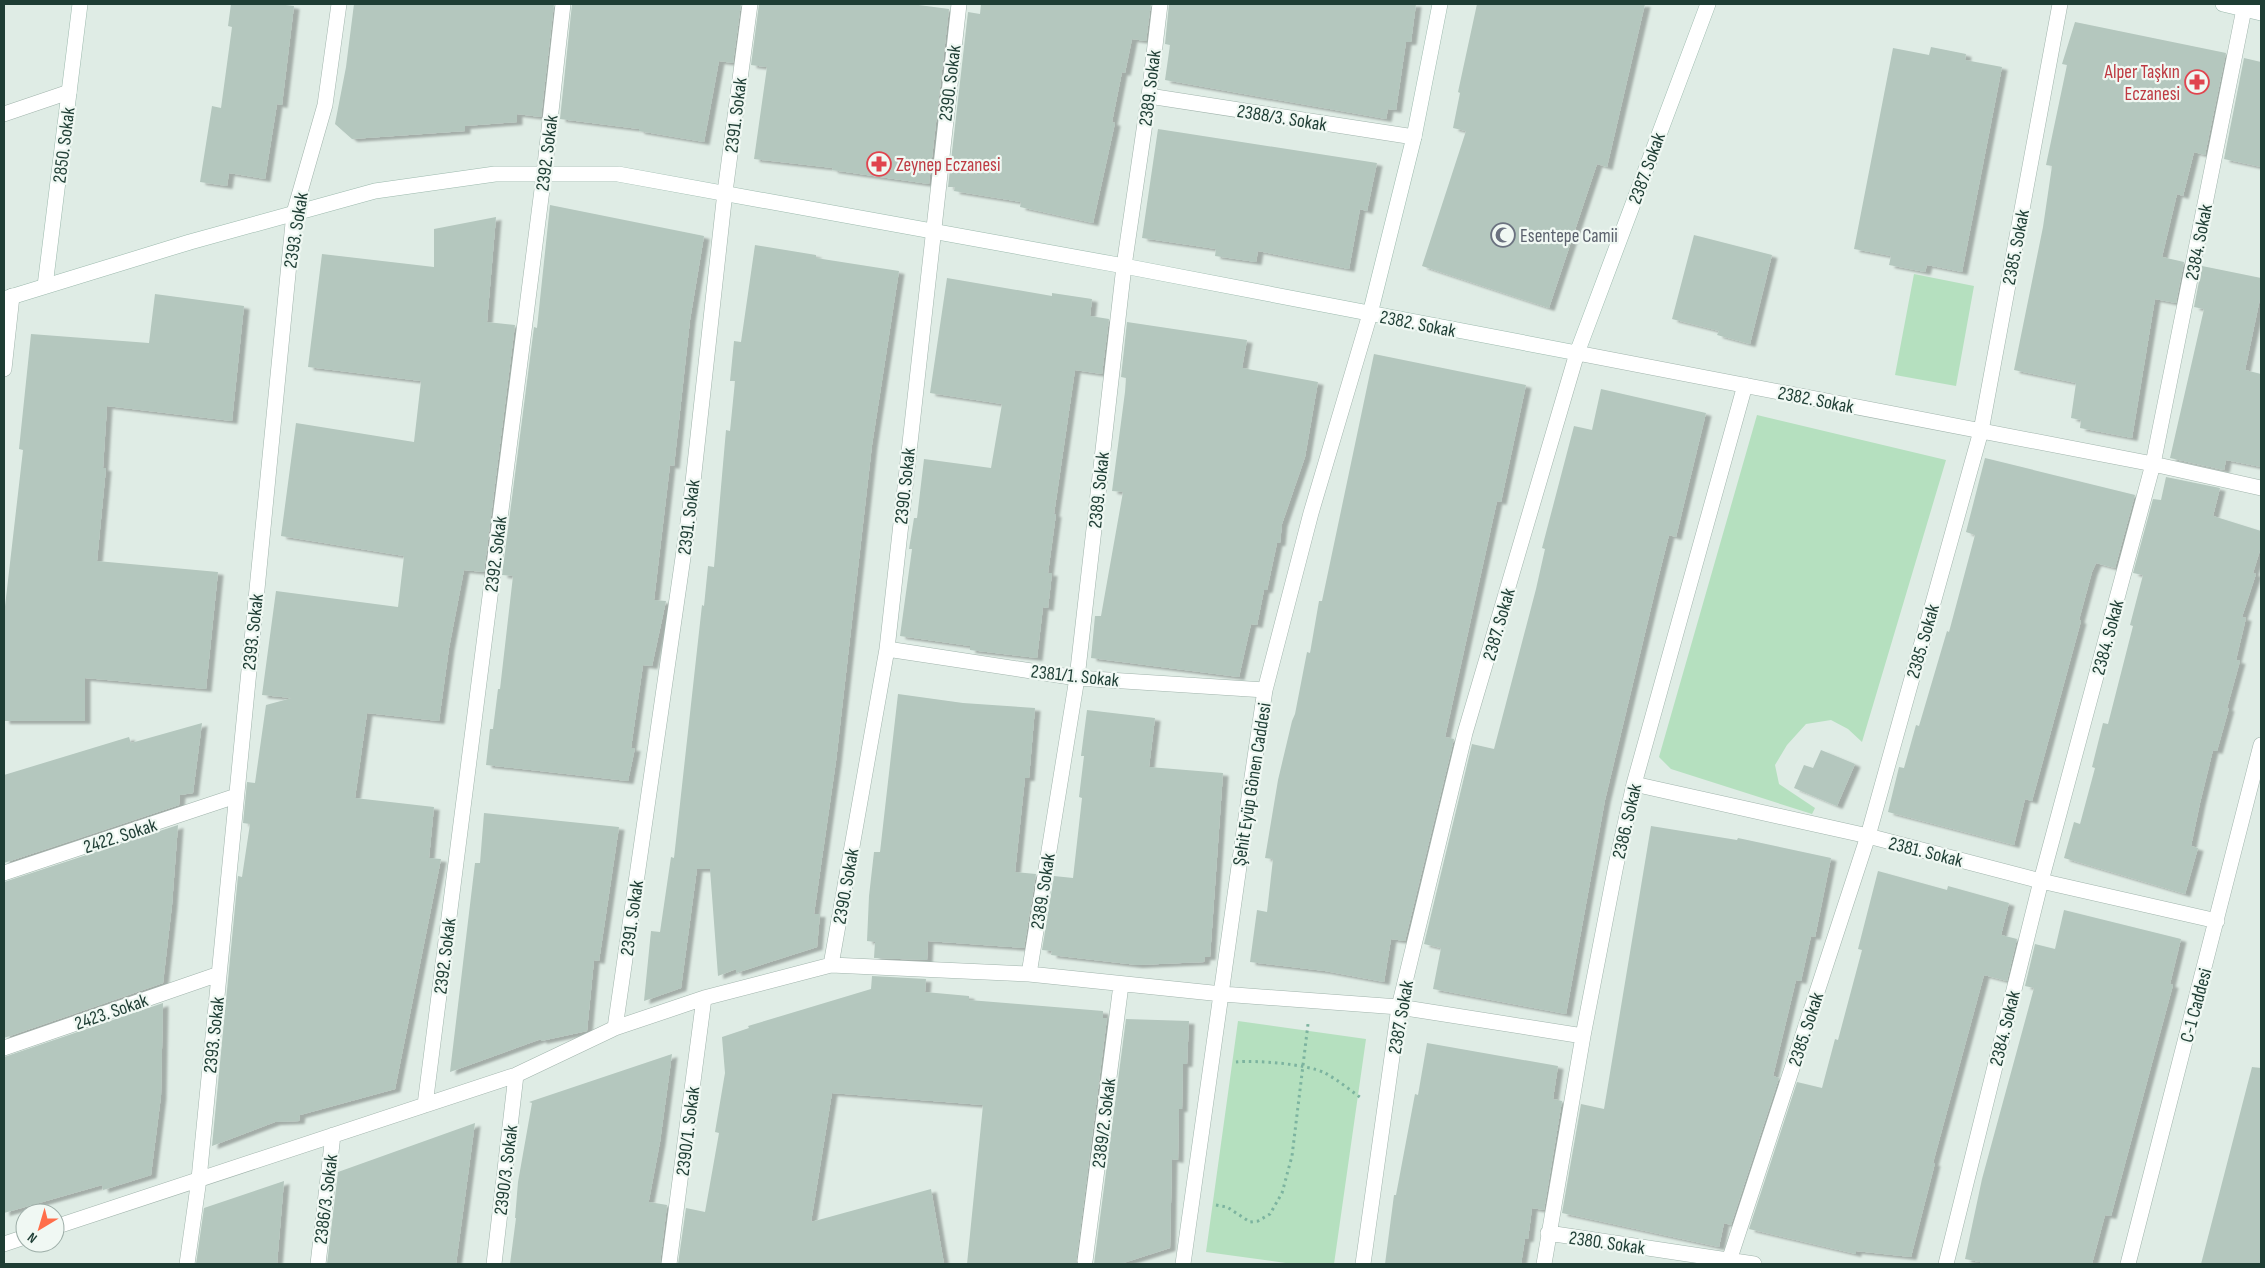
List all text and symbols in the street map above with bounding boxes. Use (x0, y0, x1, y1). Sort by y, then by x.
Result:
street label: 2390. Sokak (934, 43, 967, 123)
street label: 2389. Sokak (1134, 48, 1167, 128)
place label: Alper Taşkın Eczanesi (2104, 61, 2180, 106)
pharmacy icon: Alper Taşkın Eczanesi (2184, 69, 2210, 95)
street label: 2391. Sokak (720, 75, 753, 154)
street label: 2388/3. Sokak (1235, 100, 1329, 137)
street label: 2850. Sokak (48, 105, 81, 184)
street label: 2392. Sokak (531, 113, 564, 193)
street label: 2387. Sokak (1624, 129, 1671, 207)
pharmacy icon: Zeynep Eczanesi (866, 151, 892, 177)
place label: Zeynep Eczanesi (896, 154, 1000, 177)
street label: 2393. Sokak (279, 190, 314, 270)
street label: 2384. Sokak (2181, 202, 2218, 282)
street label: 2385. Sokak (1998, 207, 2035, 287)
mosque icon: Esentepe Camii (1490, 222, 1516, 248)
place label: Esentepe Camii (1520, 225, 1618, 248)
street label: 2382. Sokak (1378, 306, 1458, 343)
street label: 2382. Sokak (1776, 382, 1856, 419)
street label: 2390. Sokak (890, 446, 921, 525)
street label: 2389. Sokak (1084, 450, 1115, 529)
street label: 2391. Sokak (673, 477, 706, 556)
street label: 2392. Sokak (480, 514, 513, 594)
street label: 2387. Sokak (1478, 585, 1521, 663)
street label: 2393. Sokak (238, 592, 269, 671)
street label: 2384. Sokak (2087, 597, 2130, 678)
street label: 2385. Sokak (1902, 601, 1945, 681)
street label: 2381/1. Sokak (1030, 660, 1121, 693)
street label: Şehit Eyüp Gönen Caddesi (1228, 701, 1277, 867)
street label: 2386. Sokak (1608, 781, 1647, 861)
street label: 2422. Sokak (81, 814, 161, 859)
street label: 2381. Sokak (1886, 832, 1966, 873)
street label: 2390. Sokak (829, 846, 865, 926)
street label: 2389. Sokak (1026, 851, 1061, 931)
street label: 2391. Sokak (616, 878, 649, 957)
street label: 2392. Sokak (429, 916, 462, 996)
street label: C-1 Caddesi (2176, 966, 2217, 1045)
street label: 2387. Sokak (1384, 978, 1419, 1056)
street label: 2384. Sokak (1985, 988, 2026, 1068)
street label: 2423. Sokak (72, 989, 152, 1036)
street label: 2385. Sokak (1784, 989, 1829, 1069)
street label: 2393. Sokak (199, 995, 230, 1074)
street label: 2389/2. Sokak (1088, 1076, 1122, 1169)
street label: 2390/1. Sokak (672, 1084, 705, 1177)
street label: 2390/3. Sokak (490, 1123, 524, 1217)
street label: 2386/3. Sokak (310, 1152, 344, 1245)
north arrow (15, 1203, 65, 1253)
street label: 2380. Sokak (1567, 1227, 1647, 1260)
text: N (24, 1229, 40, 1247)

